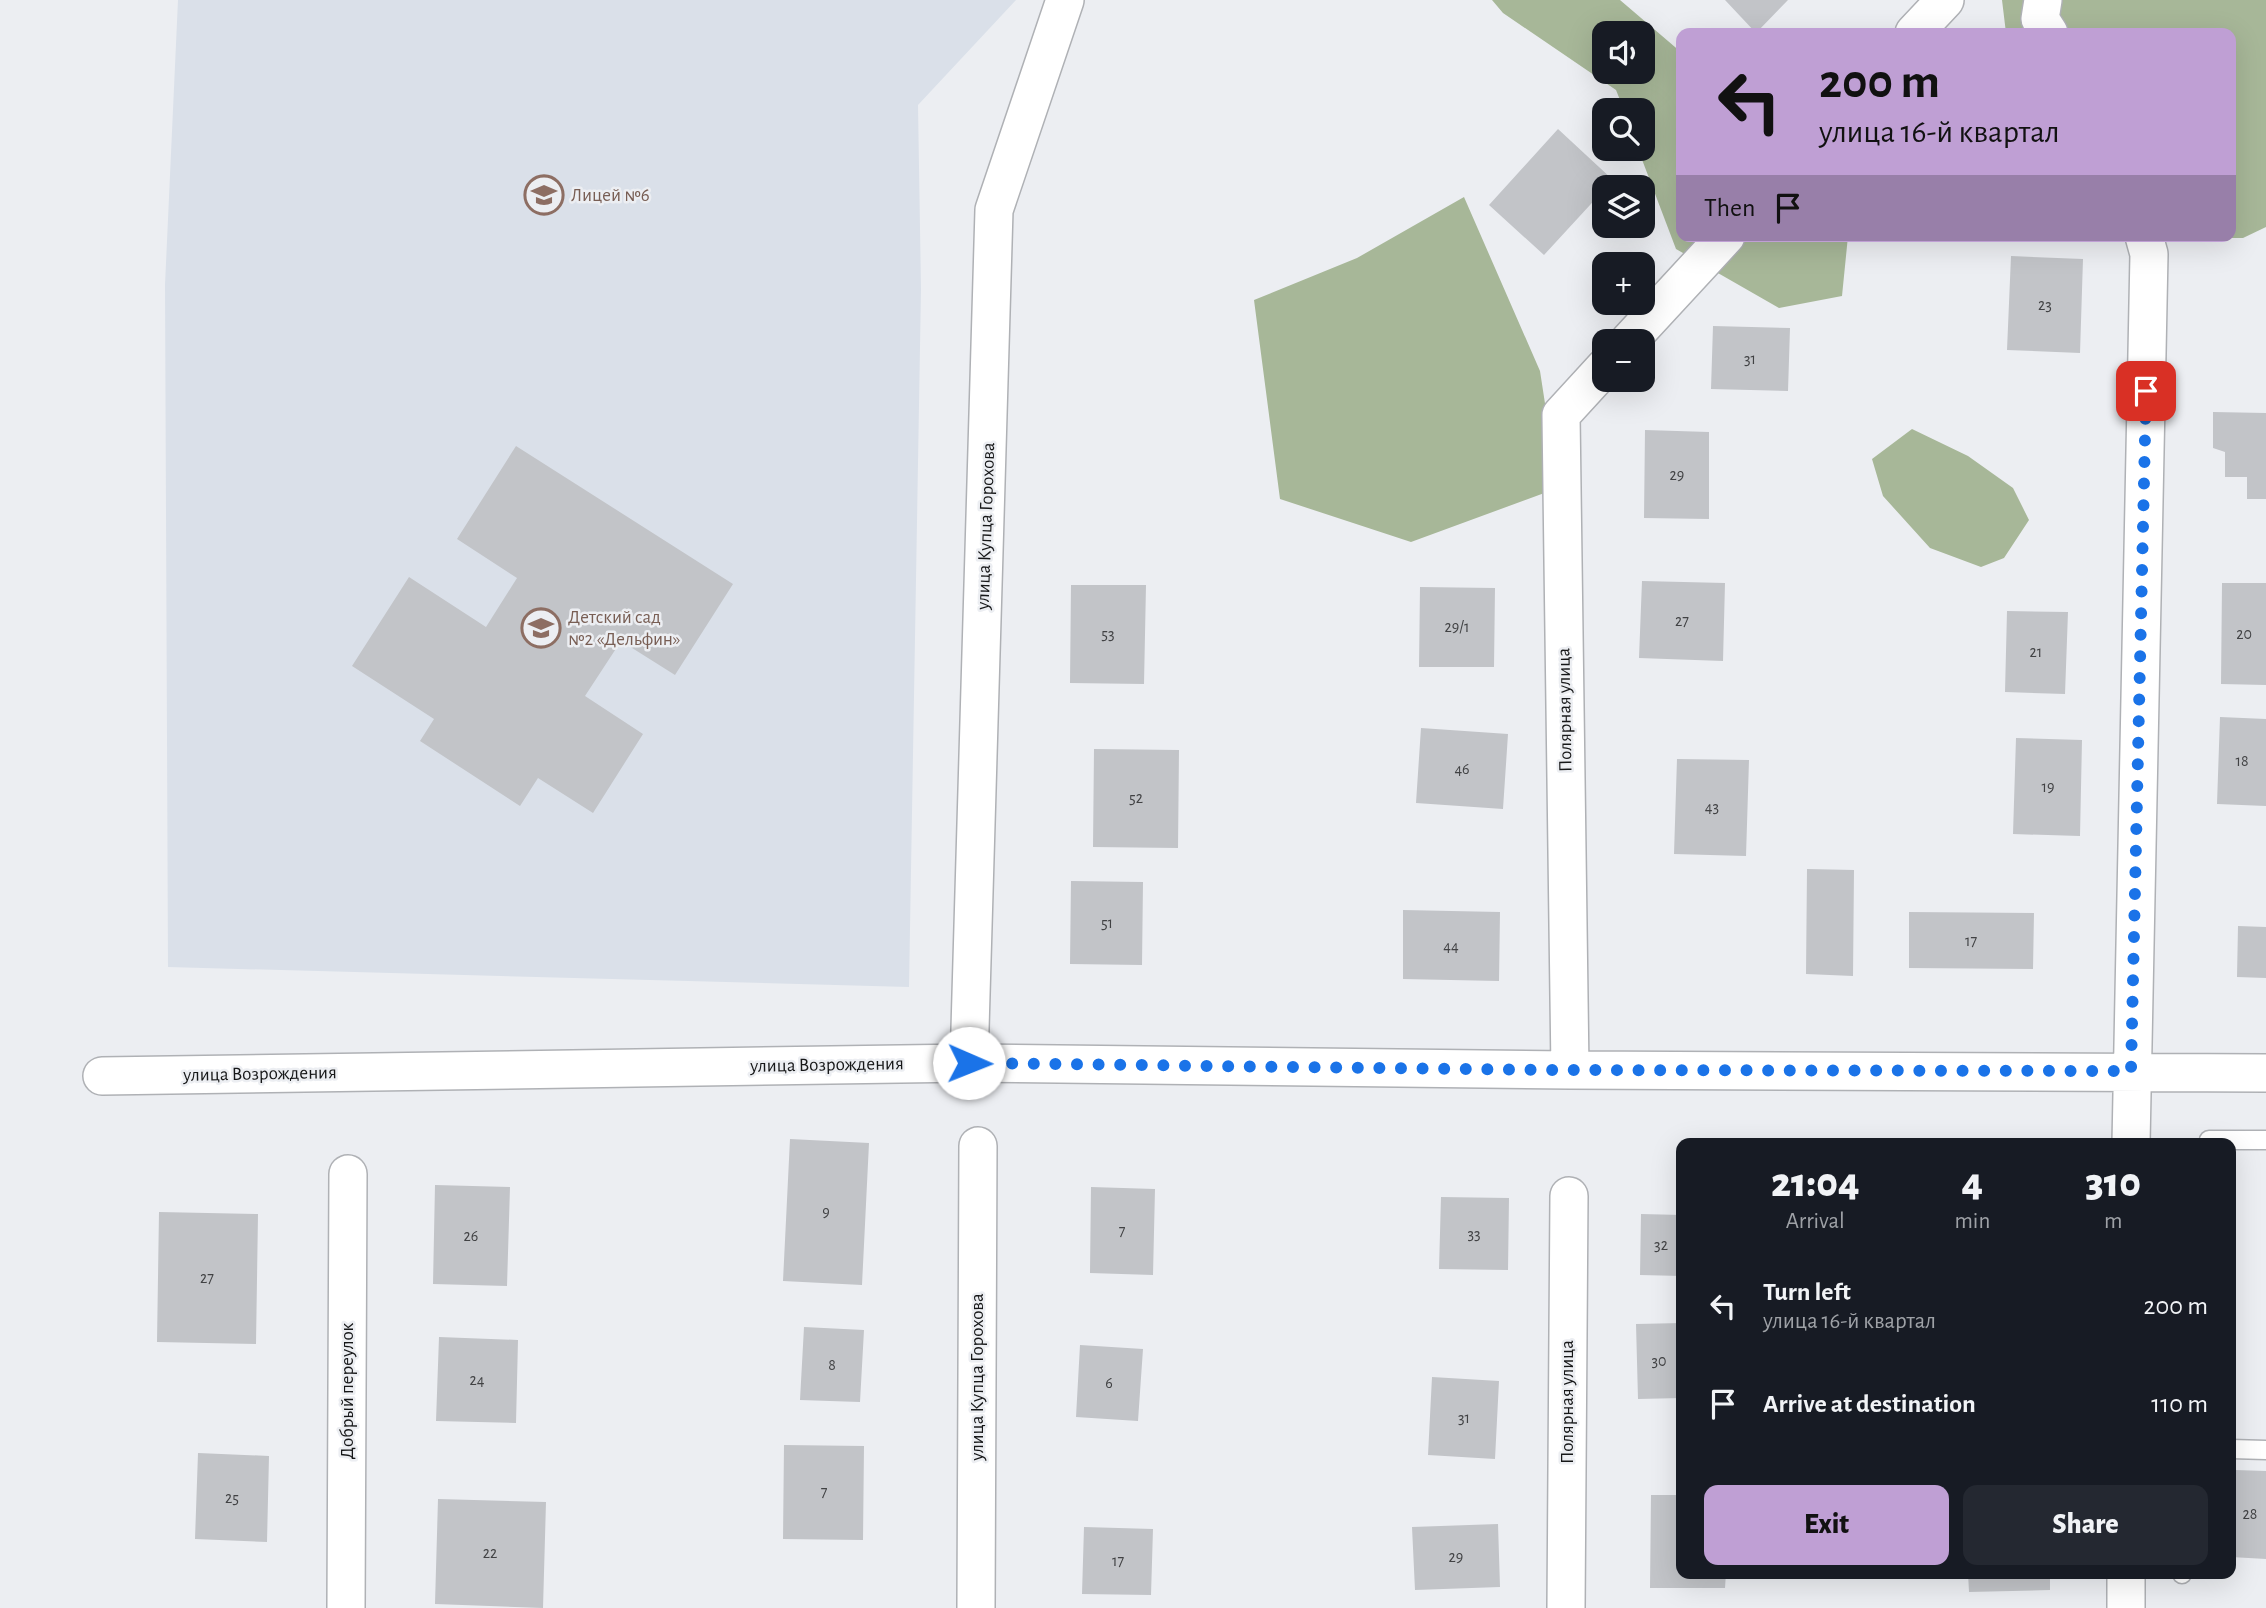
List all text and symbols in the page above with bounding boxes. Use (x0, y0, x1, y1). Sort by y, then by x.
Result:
map controls (1592, 21, 1655, 392)
button: sound (1592, 21, 1655, 84)
icon: left (1704, 56, 1795, 147)
text: 200 m (1819, 58, 1940, 107)
button: search (1592, 98, 1655, 161)
text: улица 16-й квартал (1819, 116, 2060, 148)
school or university icon: Лицей №6 (523, 174, 565, 216)
button: layers (1592, 175, 1655, 238)
place label: Лицей №6 (571, 186, 650, 205)
icon: arrive (1769, 189, 1807, 227)
text: Then (1704, 195, 1755, 221)
button: + (1592, 252, 1655, 315)
house number: 23 (2038, 297, 2052, 313)
button: − (1592, 329, 1655, 392)
house number: 31 (1744, 351, 1756, 367)
pin (2116, 361, 2176, 421)
icon: arrive (2127, 372, 2165, 410)
street label: улица Купца Горохова (974, 442, 998, 611)
house number: 29 (1670, 467, 1684, 483)
school or university icon: Детский сад №2 «Дельфин» (520, 607, 562, 649)
place label: Детский сад №2 «Дельфин» (568, 608, 681, 649)
house number: 27 (1675, 613, 1689, 629)
house number: 29/1 (1445, 619, 1469, 635)
house number: 53 (1101, 626, 1115, 642)
house number: 20 (2236, 626, 2252, 642)
house number: 21 (2030, 644, 2042, 660)
street label: Полярная улица (1554, 647, 1576, 772)
house number: 18 (2235, 753, 2249, 769)
house number: 46 (1454, 761, 1470, 777)
house number: 19 (2041, 779, 2055, 795)
house number: 52 (1129, 790, 1143, 806)
house number: 43 (1705, 799, 1719, 815)
house number: 51 (1101, 915, 1113, 931)
house number: 17 (1965, 933, 1977, 949)
house number: 44 (1443, 938, 1459, 954)
position arrow (932, 1026, 1006, 1100)
street label: улица Возрождения (749, 1054, 904, 1076)
street label: улица Возрождения (182, 1063, 337, 1085)
text: 21:04 (1771, 1162, 1859, 1204)
text: 4 (1962, 1162, 1983, 1204)
text: 310 (2085, 1162, 2141, 1204)
house number: 9 (822, 1204, 830, 1220)
text: Arrival (1786, 1210, 1845, 1233)
text: min (1954, 1210, 1990, 1233)
text: m (2104, 1210, 2122, 1233)
house number: 7 (1119, 1223, 1126, 1239)
house number: 33 (1467, 1226, 1481, 1242)
house number: 26 (464, 1228, 478, 1244)
house number: 32 (1654, 1237, 1668, 1253)
house number: 27 (200, 1270, 214, 1286)
text: Turn left (1763, 1279, 1851, 1305)
icon: left (1704, 1287, 1742, 1325)
street label: улица Купца Горохова (968, 1293, 987, 1462)
text: 200 m (2144, 1293, 2208, 1319)
text: улица 16-й квартал (1763, 1310, 1936, 1333)
street label: Добрый переулок (338, 1322, 357, 1459)
street label: Полярная улица (1558, 1340, 1577, 1464)
house number: 30 (1651, 1353, 1667, 1369)
house number: 8 (828, 1357, 836, 1373)
house number: 24 (470, 1372, 485, 1388)
house number: 6 (1105, 1375, 1113, 1391)
icon: arrive (1704, 1385, 1742, 1423)
text: Arrive at destination (1763, 1391, 1976, 1417)
text: 110 m (2151, 1391, 2208, 1417)
house number: 31 (1458, 1410, 1470, 1426)
house number: 7 (821, 1484, 828, 1500)
button: Exit (1704, 1485, 1949, 1565)
button: Share (1963, 1485, 2208, 1565)
house number: 25 (225, 1490, 239, 1506)
house number: 28 (2243, 1506, 2257, 1522)
house number: 22 (483, 1545, 497, 1561)
house number: 29 (1449, 1549, 1463, 1565)
house number: 17 (1112, 1553, 1124, 1569)

